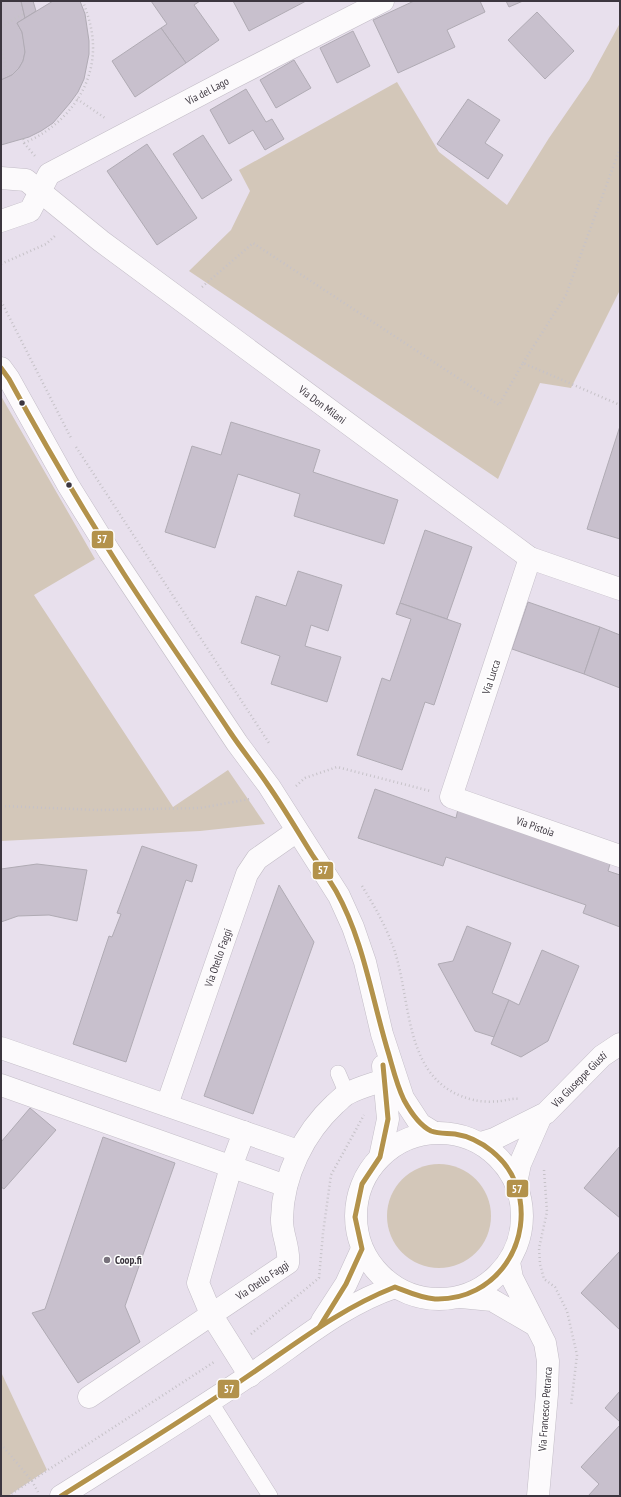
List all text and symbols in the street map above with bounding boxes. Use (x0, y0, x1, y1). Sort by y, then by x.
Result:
street label: Via del Lago (182, 74, 231, 108)
street label: Via Don Milani (295, 382, 349, 427)
unlabelled marker (17, 398, 27, 408)
unlabelled marker (64, 480, 74, 490)
line badge: 57 (91, 530, 114, 549)
text: 57 (97, 532, 107, 546)
street label: Via Lucca (479, 658, 503, 697)
street label: Via Pistoia (513, 813, 556, 840)
line badge: 57 (312, 861, 334, 880)
text: 57 (318, 863, 328, 877)
street label: Via Otello Faggi (201, 927, 235, 990)
street label: Via Giuseppe Giusti (548, 1048, 609, 1111)
line badge: 57 (506, 1179, 529, 1198)
text: 57 (512, 1182, 522, 1196)
place label: Coop.fi (115, 1253, 142, 1267)
marker: Coop.fi (102, 1255, 112, 1265)
street label: Via Otello Faggi (232, 1257, 292, 1304)
street label: Via Francesco Petrarca (535, 1366, 555, 1453)
line badge: 57 (217, 1379, 240, 1399)
text: 57 (224, 1382, 234, 1396)

